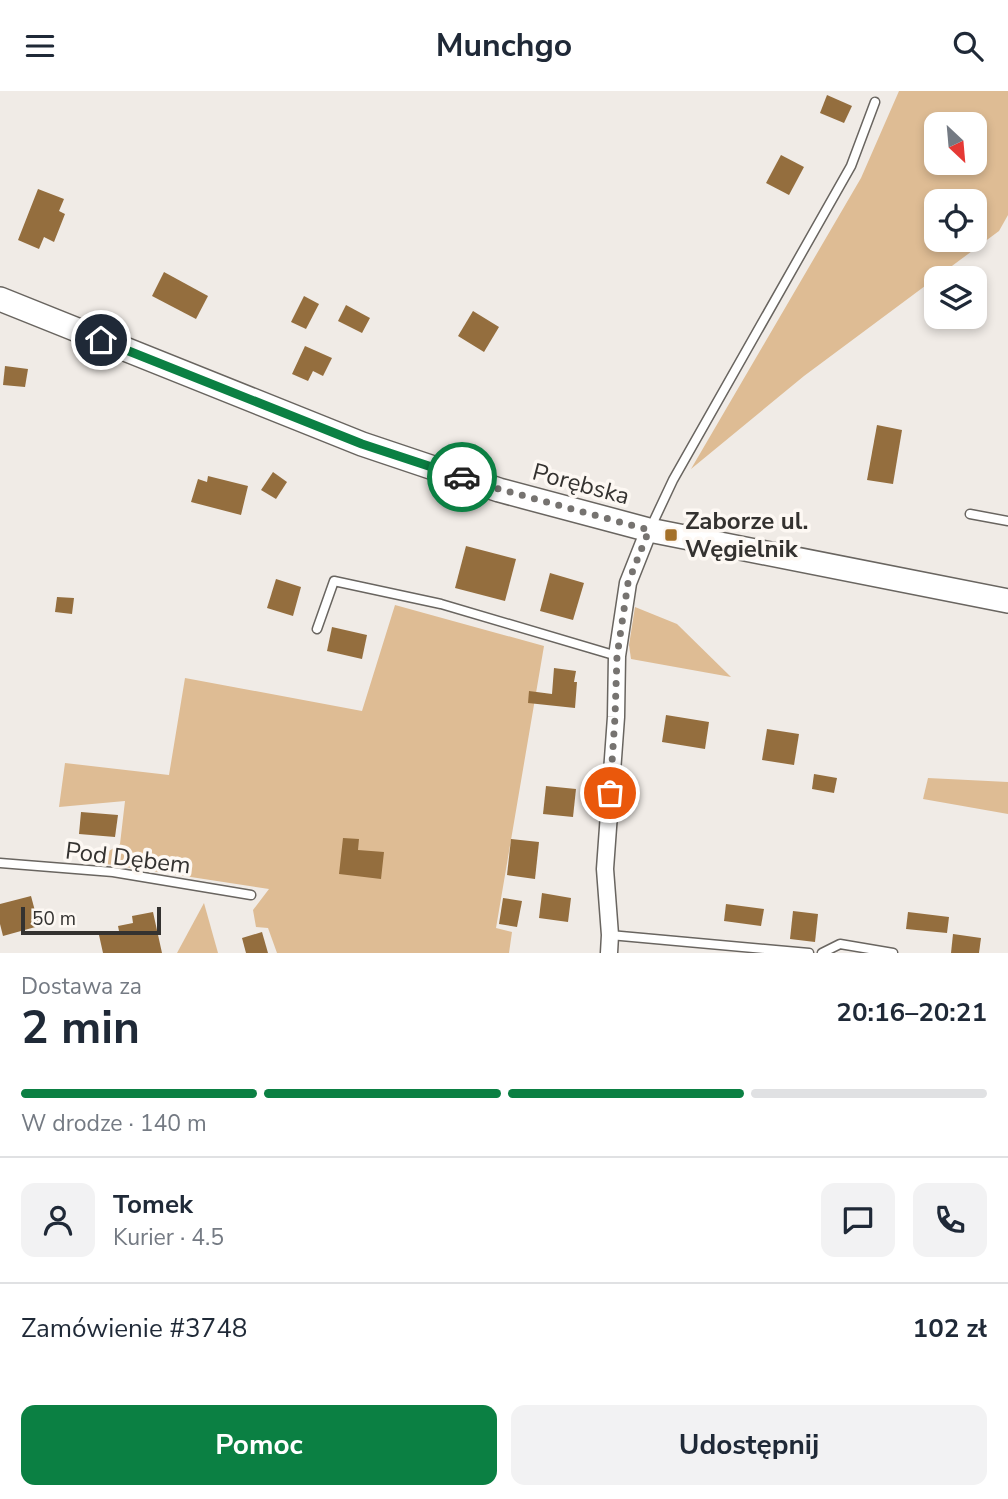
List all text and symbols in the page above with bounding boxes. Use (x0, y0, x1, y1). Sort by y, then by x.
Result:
text: Munchgo (436, 24, 572, 67)
icon: menu (21, 27, 59, 65)
icon: search (949, 27, 987, 65)
north arrow (924, 112, 987, 175)
map controls (924, 112, 987, 329)
button: locate (924, 189, 987, 252)
button: layers (924, 266, 987, 329)
pin (71, 310, 131, 370)
icon: home (82, 321, 120, 359)
courier (427, 442, 497, 512)
street label: Porębska (529, 456, 633, 512)
icon: car (443, 458, 481, 496)
place label: Zaborze ul. Węgielnik (685, 505, 809, 565)
marker: Zaborze ul. Węgielnik (663, 527, 679, 543)
pin (580, 763, 640, 823)
icon: bag (591, 774, 629, 812)
street label: Pod Dębem (63, 834, 193, 882)
scale bar (21, 904, 161, 936)
text: 50 m (32, 906, 76, 932)
text: Dostawa za (21, 971, 142, 1002)
text: 20:16–20:21 (836, 995, 987, 1030)
text: 2 min (21, 996, 140, 1059)
text: W drodze · 140 m (21, 1108, 207, 1139)
button: person (21, 1183, 95, 1257)
button: chat (821, 1183, 895, 1257)
button: phone (913, 1183, 987, 1257)
text: Tomek (113, 1187, 193, 1222)
text: Kurier · 4.5 (113, 1222, 224, 1253)
text: Zamówienie #3748 (21, 1311, 247, 1346)
text: 102 zł (913, 1311, 987, 1346)
button: Pomoc (21, 1405, 497, 1485)
button: Udostępnij (511, 1405, 987, 1485)

